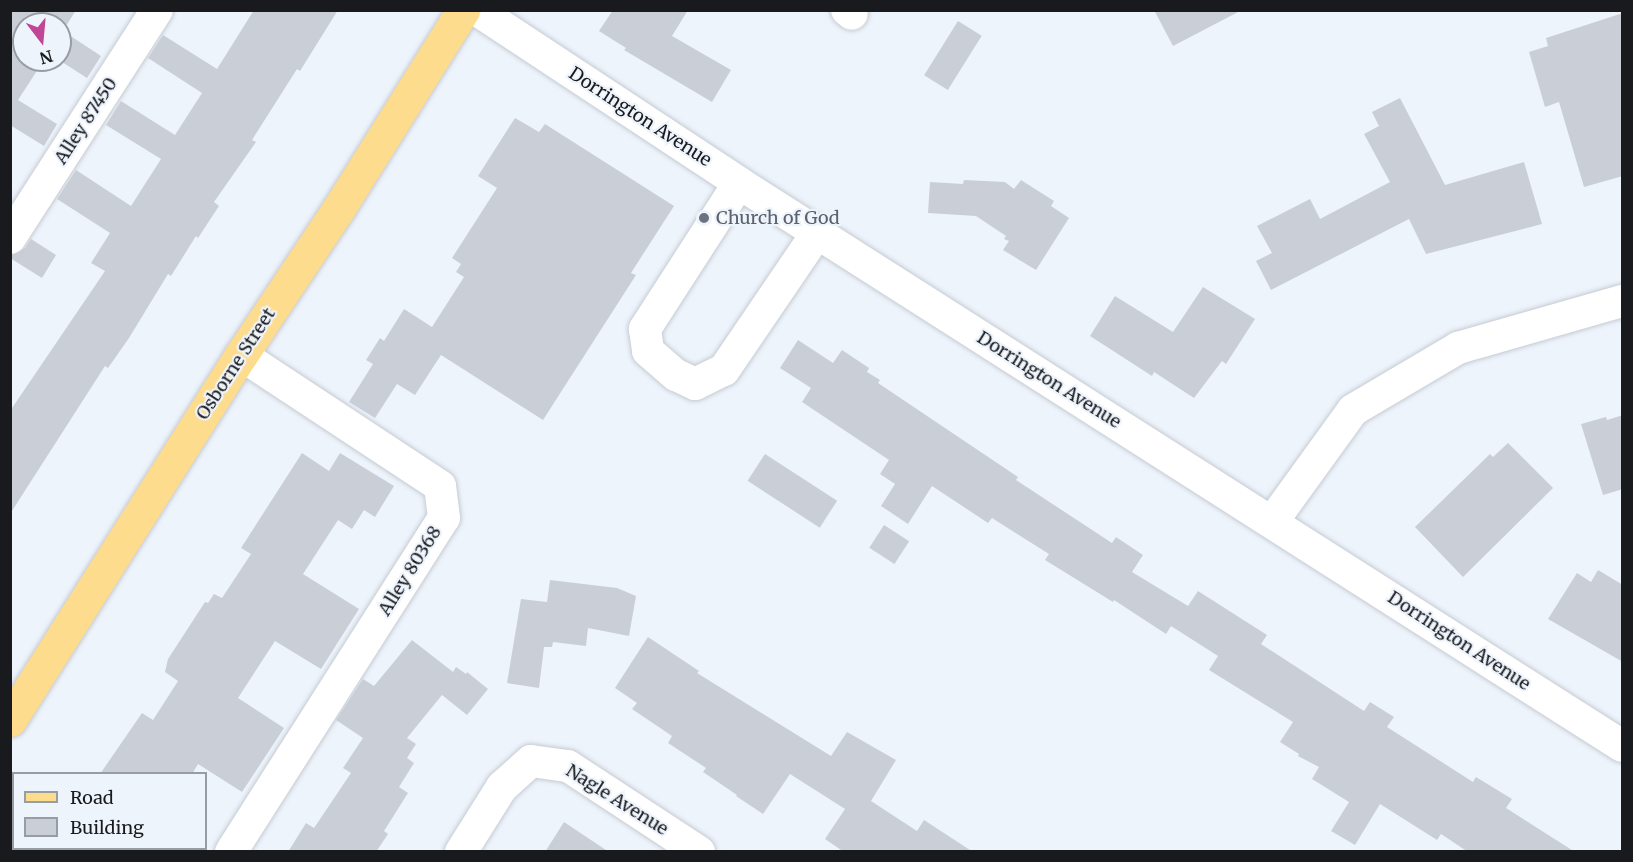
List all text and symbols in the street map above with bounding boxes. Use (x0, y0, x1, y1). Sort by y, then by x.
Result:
north arrow (12, 12, 72, 72)
text: N (38, 46, 55, 69)
street label: Dorrington Avenue (565, 63, 715, 171)
street label: Alley 87450 (50, 74, 122, 168)
place label: Church of God (716, 207, 840, 229)
marker: Church of God (697, 211, 711, 225)
street label: Osborne Street (192, 304, 280, 424)
street label: Dorrington Avenue (973, 327, 1125, 433)
street label: Alley 80368 (374, 522, 446, 620)
street label: Dorrington Avenue (1384, 587, 1534, 695)
street label: Nagle Avenue (562, 760, 672, 840)
legend (12, 772, 207, 850)
text: Road (70, 786, 114, 809)
text: Building (70, 816, 144, 839)

